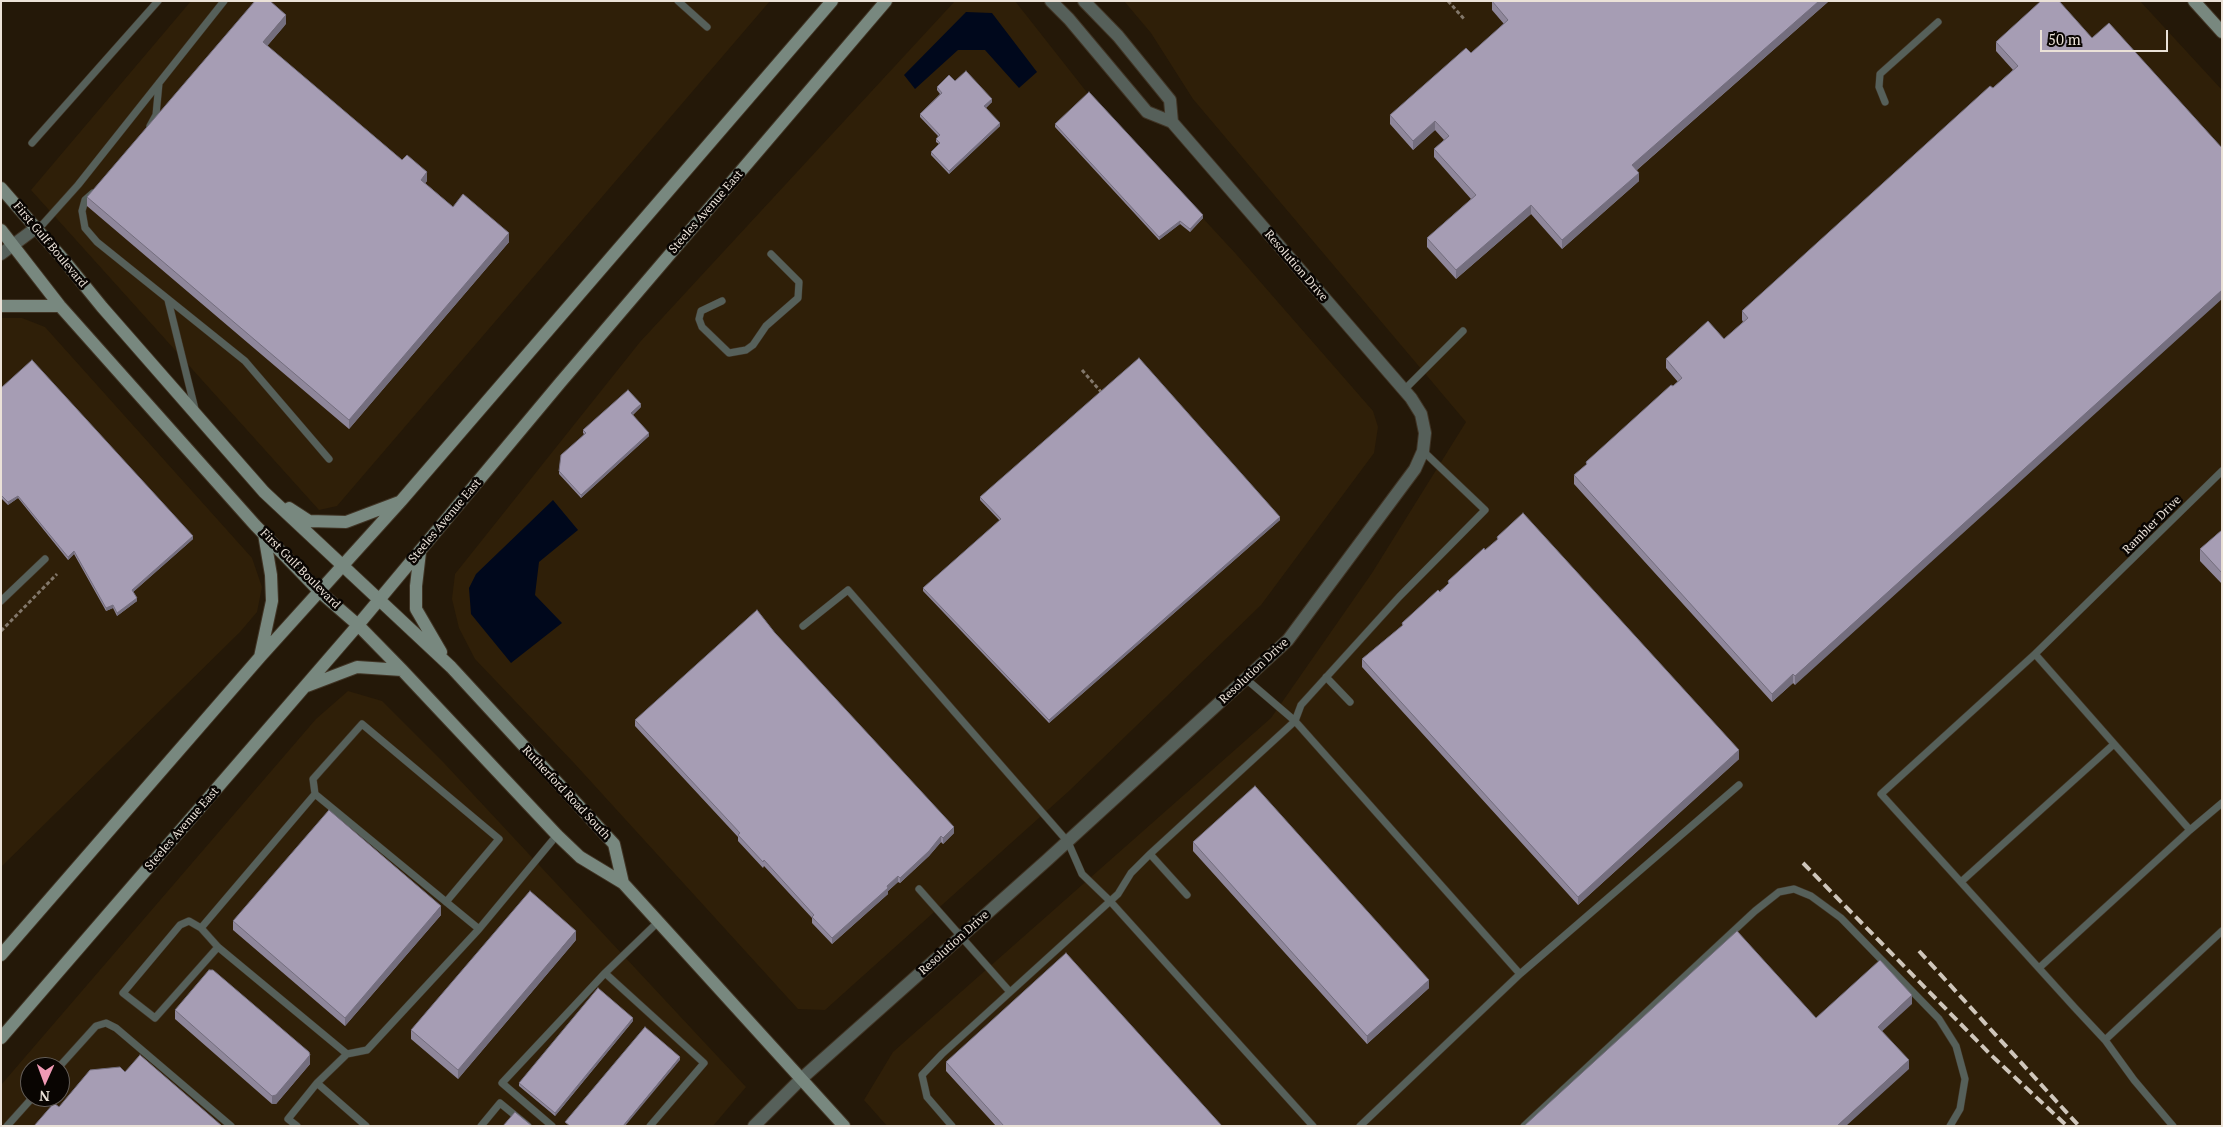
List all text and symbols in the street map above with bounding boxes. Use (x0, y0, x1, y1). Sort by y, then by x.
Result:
scale bar (2043, 20, 2170, 52)
text: 50 m (2048, 29, 2081, 49)
street label: Steeles Avenue East (666, 167, 746, 257)
street label: First Gulf Boulevard (10, 199, 90, 291)
street label: Resolution Drive (1261, 228, 1331, 304)
street label: Steeles Avenue East (406, 476, 484, 566)
street label: Rambler Drive (2120, 493, 2184, 557)
street label: First Gulf Boulevard (257, 526, 343, 612)
street label: Resolution Drive (1216, 635, 1292, 707)
street label: Rutherford Road South (519, 743, 613, 843)
street label: Steeles Avenue East (142, 784, 222, 874)
street label: Resolution Drive (916, 908, 992, 978)
north arrow (20, 1057, 70, 1107)
text: N (39, 1087, 50, 1106)

